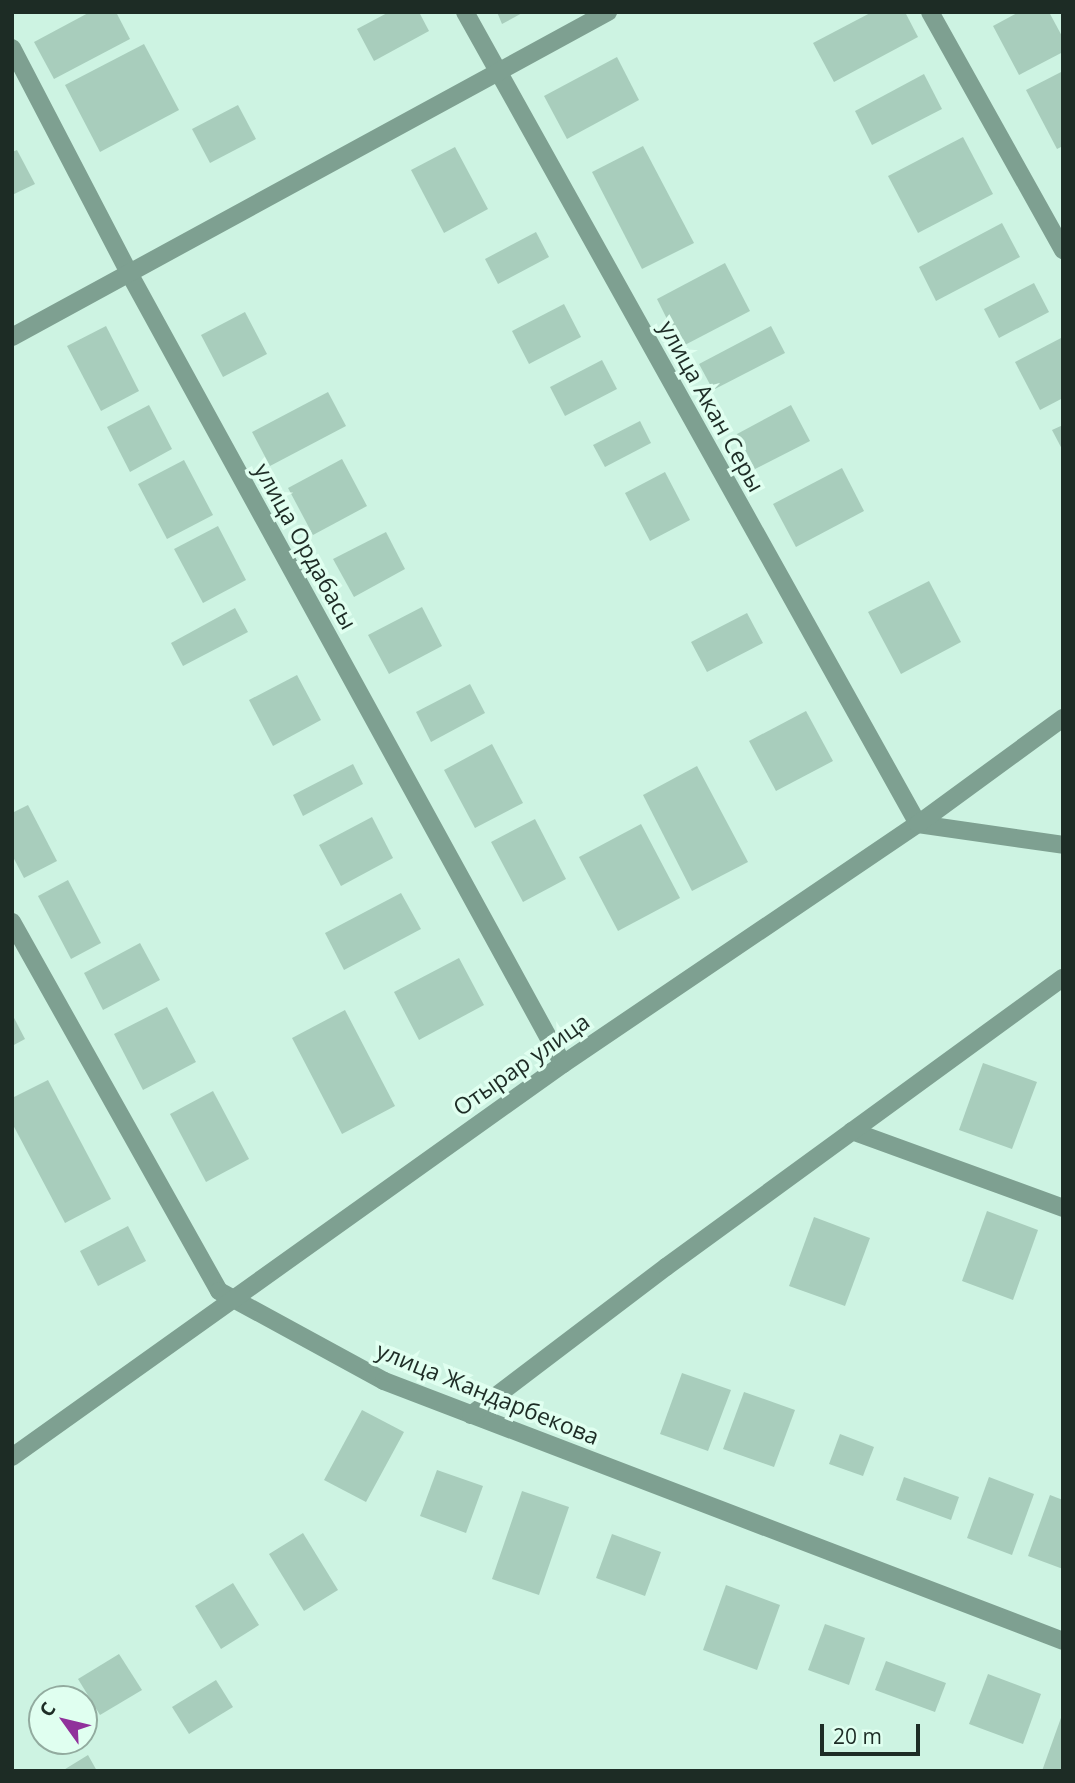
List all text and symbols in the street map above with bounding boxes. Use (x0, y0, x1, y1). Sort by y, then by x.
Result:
street label: улица Акан Серы (654, 316, 770, 496)
street label: улица Ордабасы (249, 458, 363, 634)
street label: Отырар улица (448, 1007, 594, 1121)
street label: улица Жандарбекова (373, 1336, 603, 1450)
north arrow (28, 1685, 98, 1755)
text: С (33, 1697, 61, 1722)
scale bar (823, 1710, 923, 1754)
text: 20 m (833, 1722, 882, 1750)

